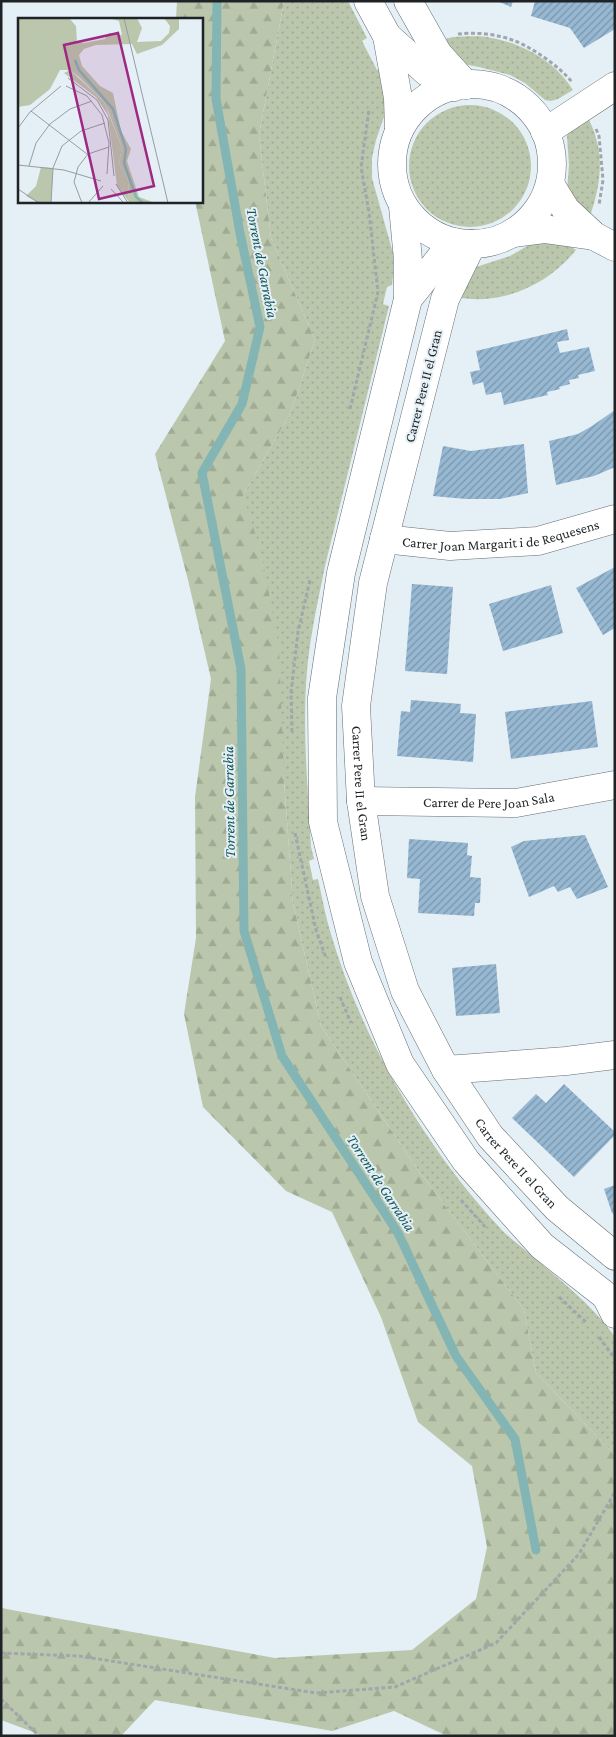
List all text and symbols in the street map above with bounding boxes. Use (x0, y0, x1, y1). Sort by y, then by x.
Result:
inset map (18, 18, 202, 202)
water label: Torrent de Garrabia (243, 207, 281, 319)
street label: Carrer Pere II el Gran (401, 328, 445, 444)
street label: Carrer Joan Margarit i de Requesens (401, 516, 601, 554)
street label: Carrer Pere II el Gran (349, 725, 375, 842)
water label: Torrent de Garrabia (220, 746, 238, 858)
street label: Carrer de Pere Joan Sala (423, 788, 556, 811)
street label: Carrer Pere II el Gran (472, 1115, 561, 1212)
water label: Torrent de Garrabia (344, 1132, 418, 1234)

